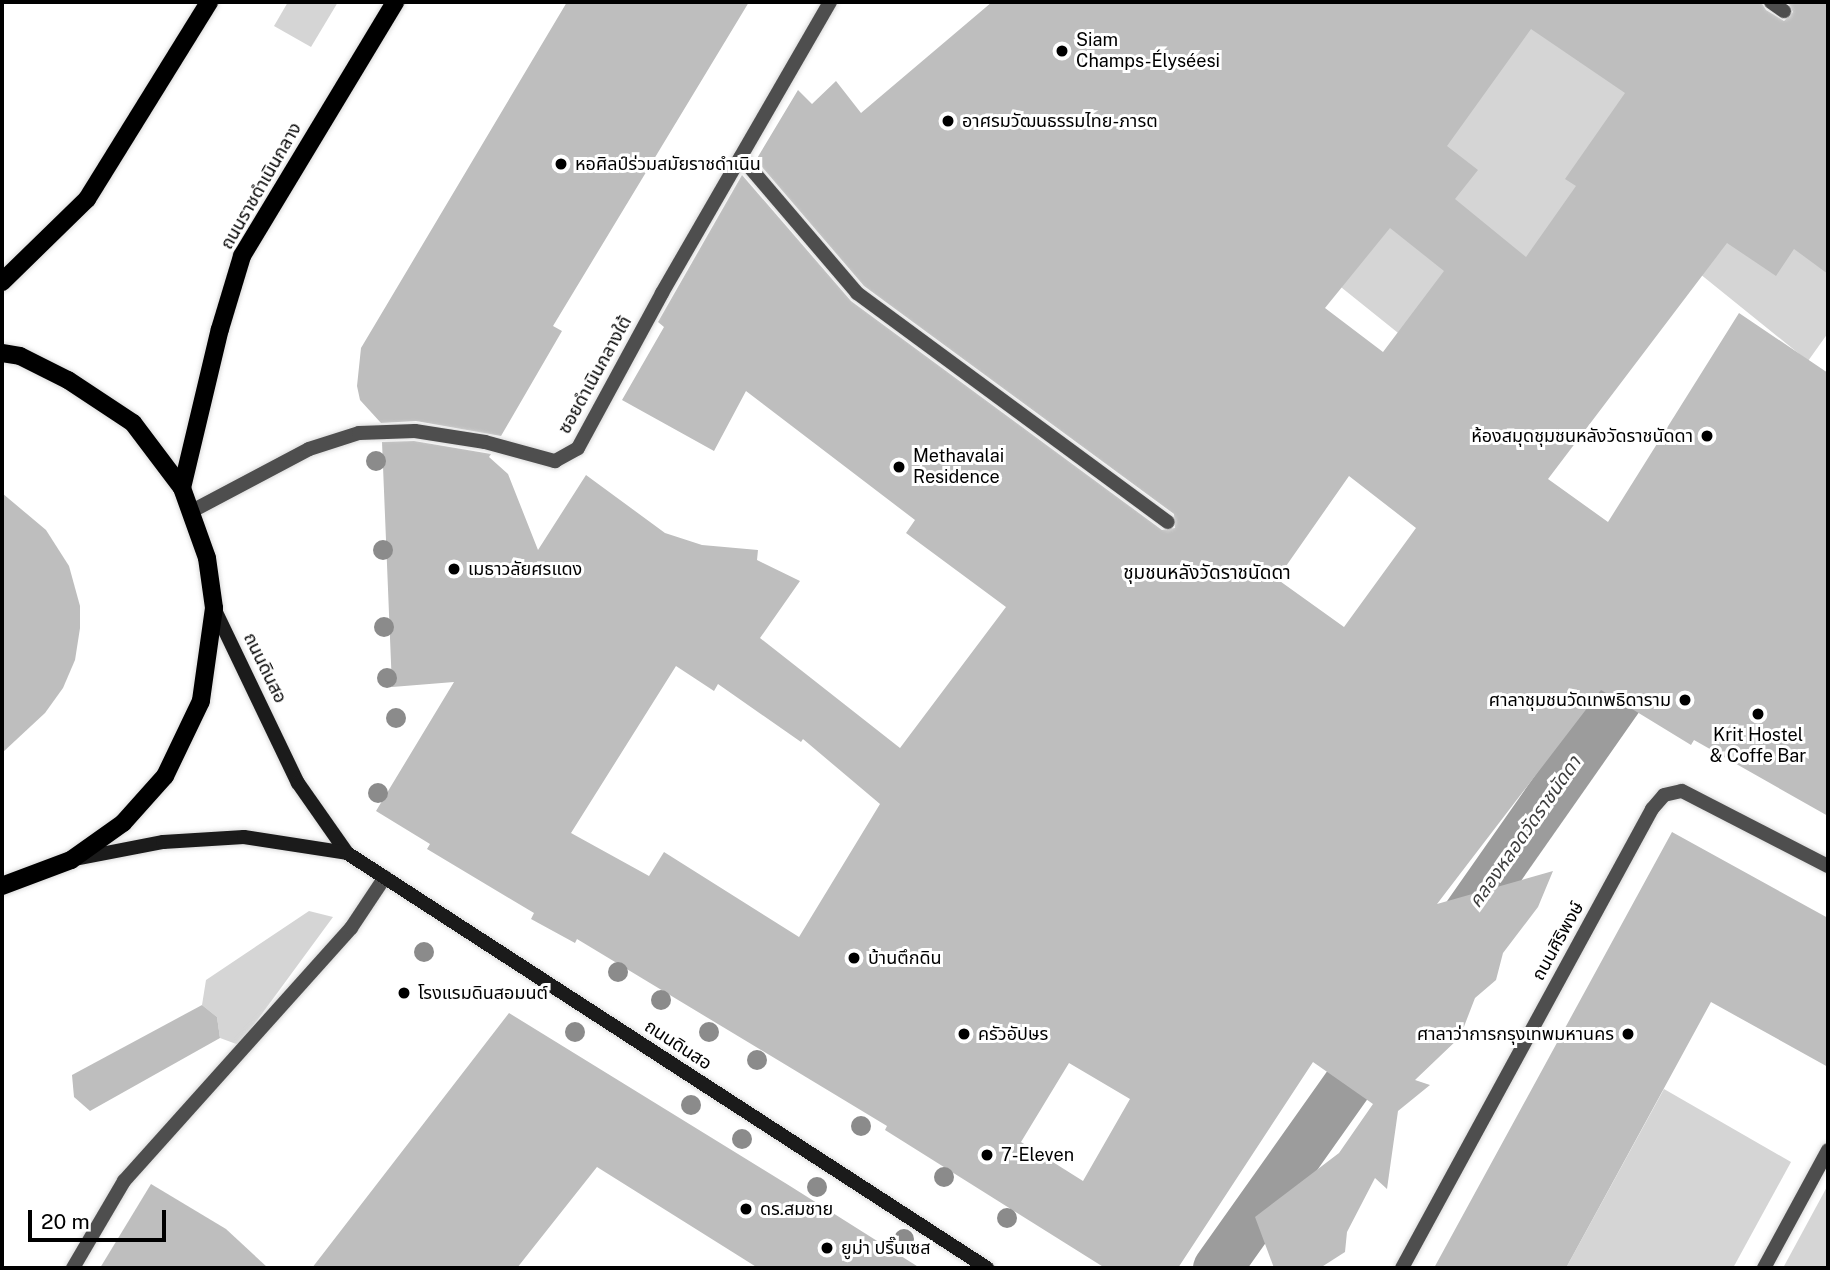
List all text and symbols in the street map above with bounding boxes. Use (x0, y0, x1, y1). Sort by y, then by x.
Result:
place label: Siam Champs-Élyséesi (1076, 30, 1220, 72)
marker: Siam Champs-Élyséesi (1054, 43, 1070, 59)
place label: อาศรมวัฒนธรรมไทย-ภารต (962, 110, 1158, 132)
marker: อาศรมวัฒนธรรมไทย-ภารต (940, 113, 956, 129)
street label: ถนนราชดำเนินกลาง (216, 119, 306, 253)
place label: หอศิลป์ร่วมสมัยราชดำเนิน (575, 153, 761, 175)
marker: หอศิลป์ร่วมสมัยราชดำเนิน (553, 156, 569, 172)
street label: ซอยดำเนินกลางใต้ (554, 312, 636, 438)
place label: ห้องสมุดชุมชนหลังวัดราชนัดดา (1471, 425, 1693, 447)
marker: ห้องสมุดชุมชนหลังวัดราชนัดดา (1699, 428, 1715, 444)
place label: Methavalai Residence (913, 446, 1004, 489)
marker: Methavalai Residence (891, 459, 907, 475)
place label: เมธาวลัยศรแดง (468, 558, 582, 580)
marker: เมธาวลัยศรแดง (446, 561, 462, 577)
district label: ชุมชนหลังวัดราชนัดดา (1123, 562, 1291, 584)
street label: ถนนดินสอ (239, 629, 291, 707)
place label: ศาลาชุมชนวัดเทพธิดาราม (1489, 689, 1671, 711)
marker: ศาลาชุมชนวัดเทพธิดาราม (1677, 692, 1693, 708)
marker: Krit Hostel & Coffe Bar (1750, 706, 1766, 722)
place label: Krit Hostel & Coffe Bar (1710, 725, 1806, 768)
water label: คลองหลอดวัดราชนัดดา (1464, 752, 1586, 912)
street label: ถนนศิริพงษ์ (1528, 898, 1588, 984)
place label: บ้านตึกดิน (868, 947, 942, 969)
marker: บ้านตึกดิน (846, 950, 862, 966)
place label: โรงแรมดินสอมนต์ (418, 982, 548, 1004)
marker: โรงแรมดินสอมนต์ (396, 985, 412, 1001)
street label: ถนนดินสอ (640, 1015, 716, 1075)
place label: ครัวอัปษร (978, 1023, 1048, 1045)
place label: ศาลาว่าการกรุงเทพมหานคร (1417, 1023, 1614, 1045)
marker: ครัวอัปษร (956, 1026, 972, 1042)
marker: ศาลาว่าการกรุงเทพมหานคร (1620, 1026, 1636, 1042)
place label: 7-Eleven (1001, 1144, 1074, 1166)
marker: 7-Eleven (979, 1147, 995, 1163)
scale bar (32, 1196, 170, 1240)
place label: ดร.สมชาย (760, 1198, 833, 1220)
marker: ดร.สมชาย (738, 1201, 754, 1217)
text: 20 m (41, 1209, 90, 1234)
place label: ยูม่า ปริ๊นเซส (841, 1237, 931, 1259)
marker: ยูม่า ปริ๊นเซส (819, 1240, 835, 1256)

